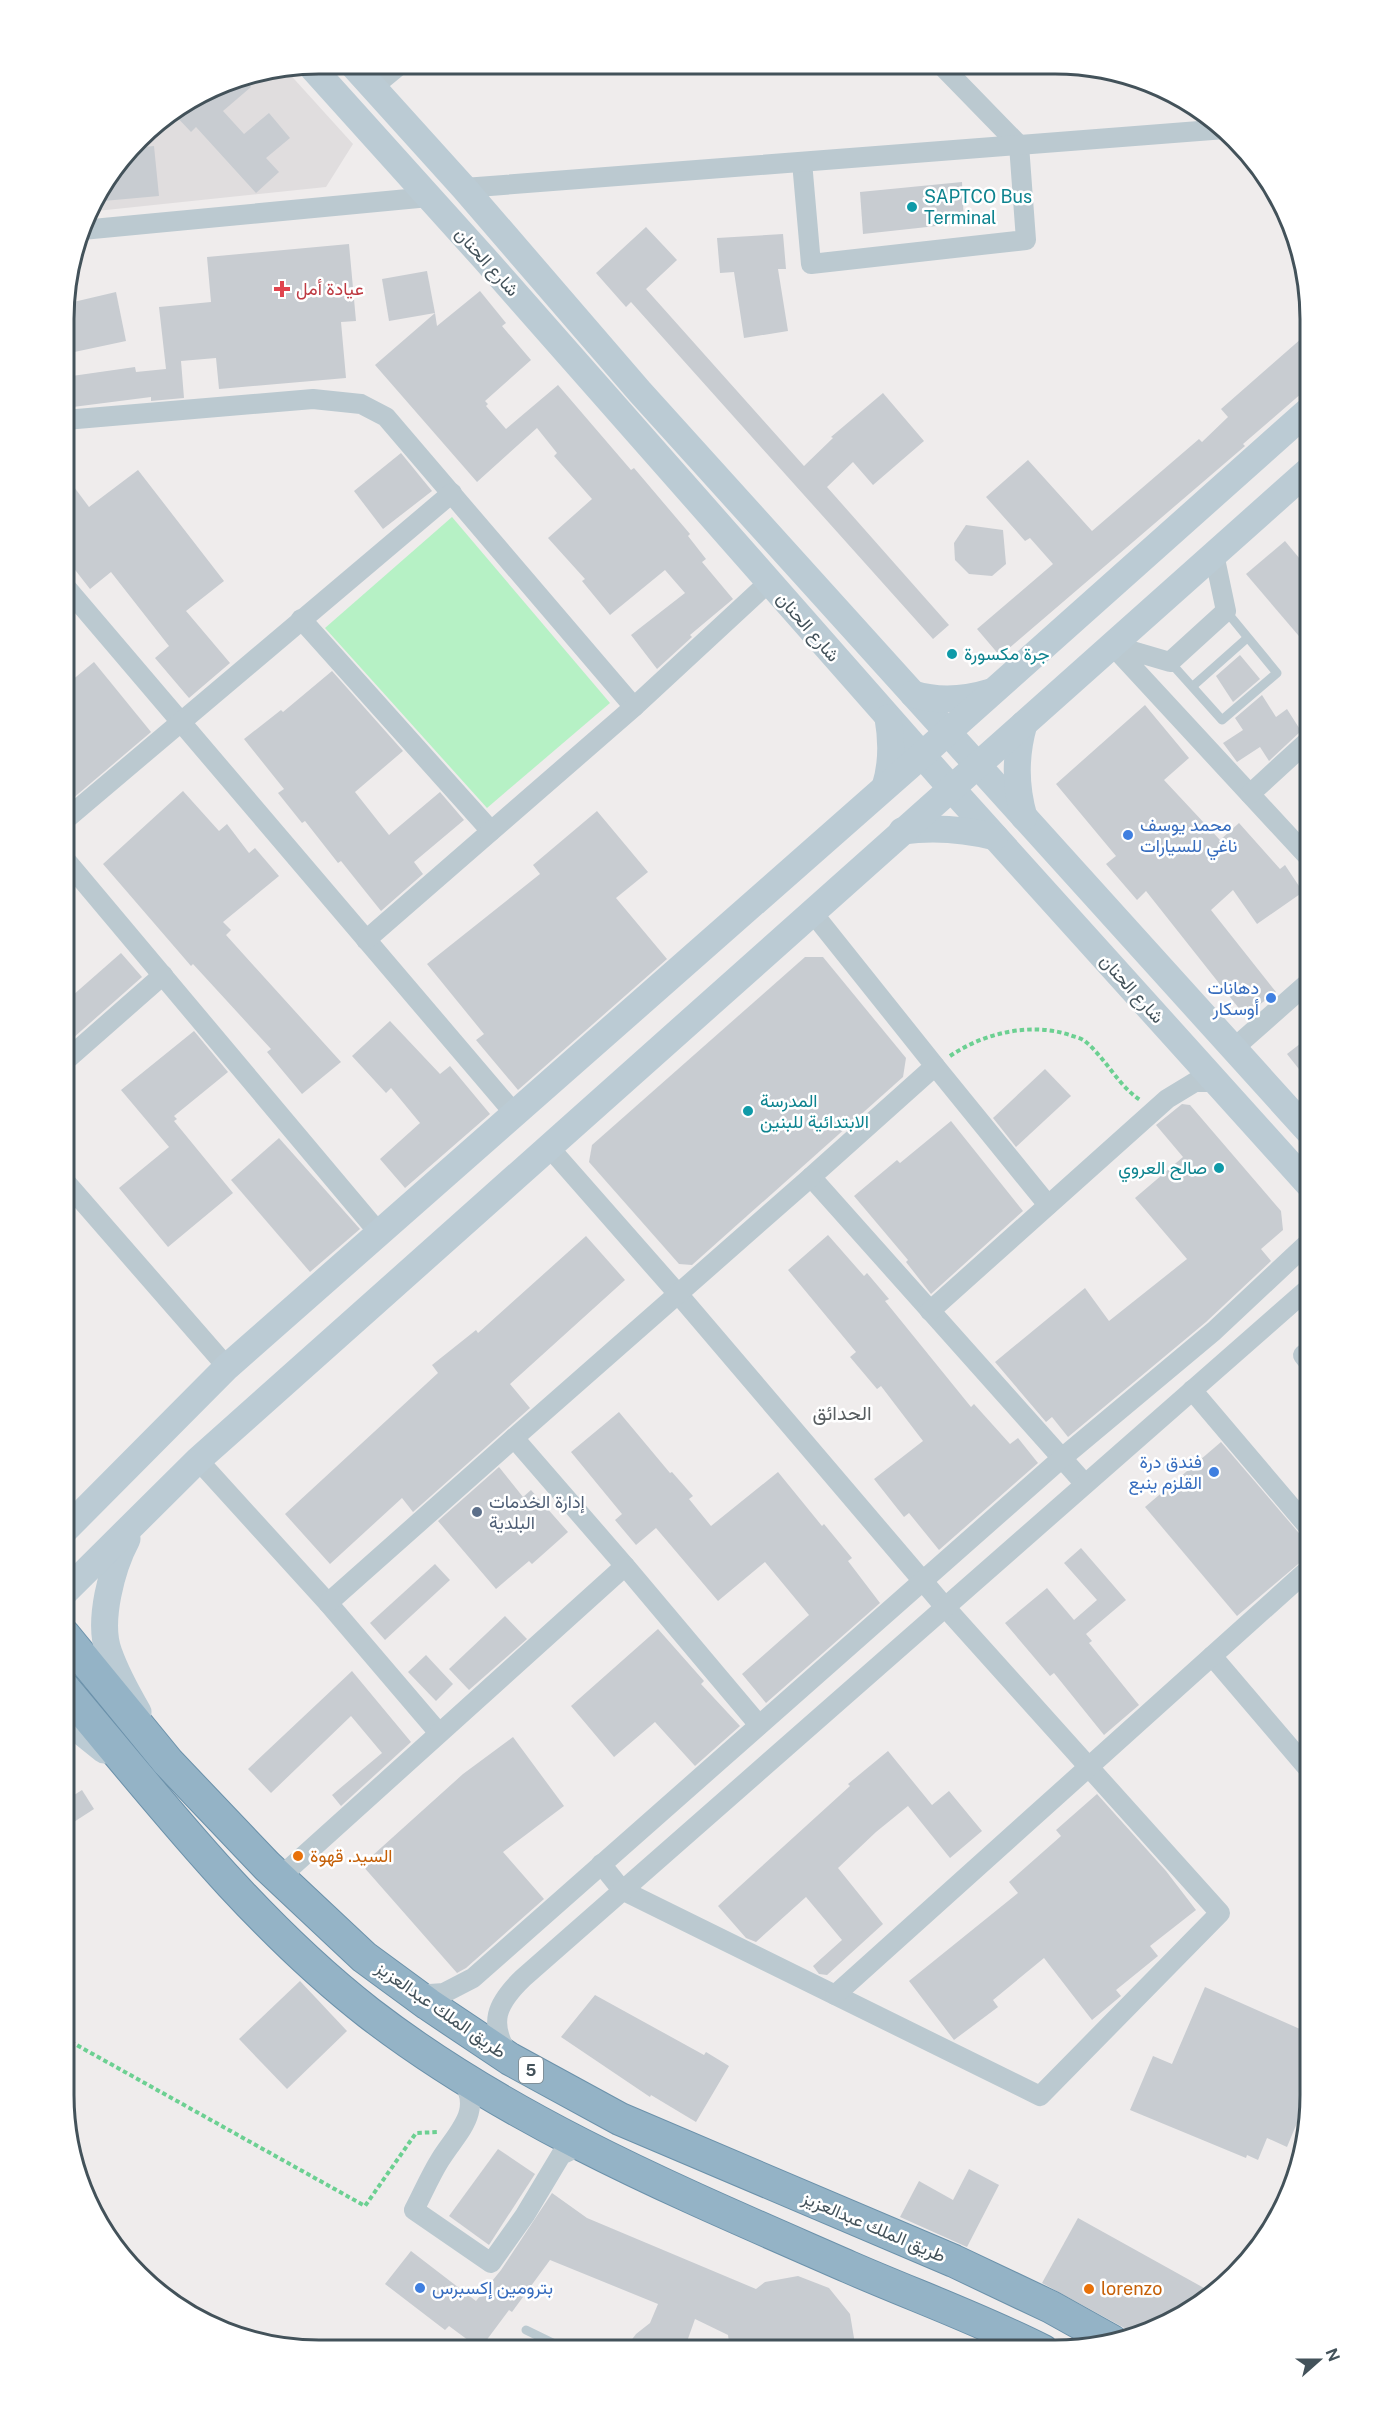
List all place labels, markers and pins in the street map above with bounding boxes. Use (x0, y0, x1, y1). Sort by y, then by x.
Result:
place label: SAPTCO Bus Terminal (924, 186, 1032, 228)
marker: SAPTCO Bus Terminal (905, 200, 919, 214)
place label: عيادة أمل (296, 278, 364, 300)
marker: عيادة أمل (273, 280, 291, 298)
place label: جرة مكسورة (964, 643, 1050, 665)
marker: جرة مكسورة (945, 647, 959, 661)
place label: محمد يوسف ناغي للسيارات (1140, 814, 1237, 861)
marker: محمد يوسف ناغي للسيارات (1121, 828, 1135, 842)
place label: دهانات أوسكار (1208, 977, 1259, 1020)
marker: دهانات أوسكار (1264, 991, 1278, 1005)
place label: المدرسة الابتدائية للبنين (760, 1090, 869, 1133)
marker: المدرسة الابتدائية للبنين (741, 1104, 755, 1118)
place label: صالح العروي (1118, 1157, 1207, 1183)
marker: صالح العروي (1212, 1161, 1226, 1175)
place label: فندق درة القلزم ينبع (1129, 1451, 1202, 1495)
marker: فندق درة القلزم ينبع (1207, 1465, 1221, 1479)
place label: إدارة الخدمات البلدية (489, 1491, 585, 1533)
marker: إدارة الخدمات البلدية (470, 1505, 484, 1519)
place label: السيد. قهوة (310, 1845, 393, 1867)
marker: السيد. قهوة (291, 1849, 305, 1863)
place label: بترومين إكسبرس (432, 2277, 553, 2300)
place label: lorenzo (1101, 2278, 1162, 2299)
marker: بترومين إكسبرس (413, 2281, 427, 2295)
marker: lorenzo (1082, 2282, 1096, 2296)

